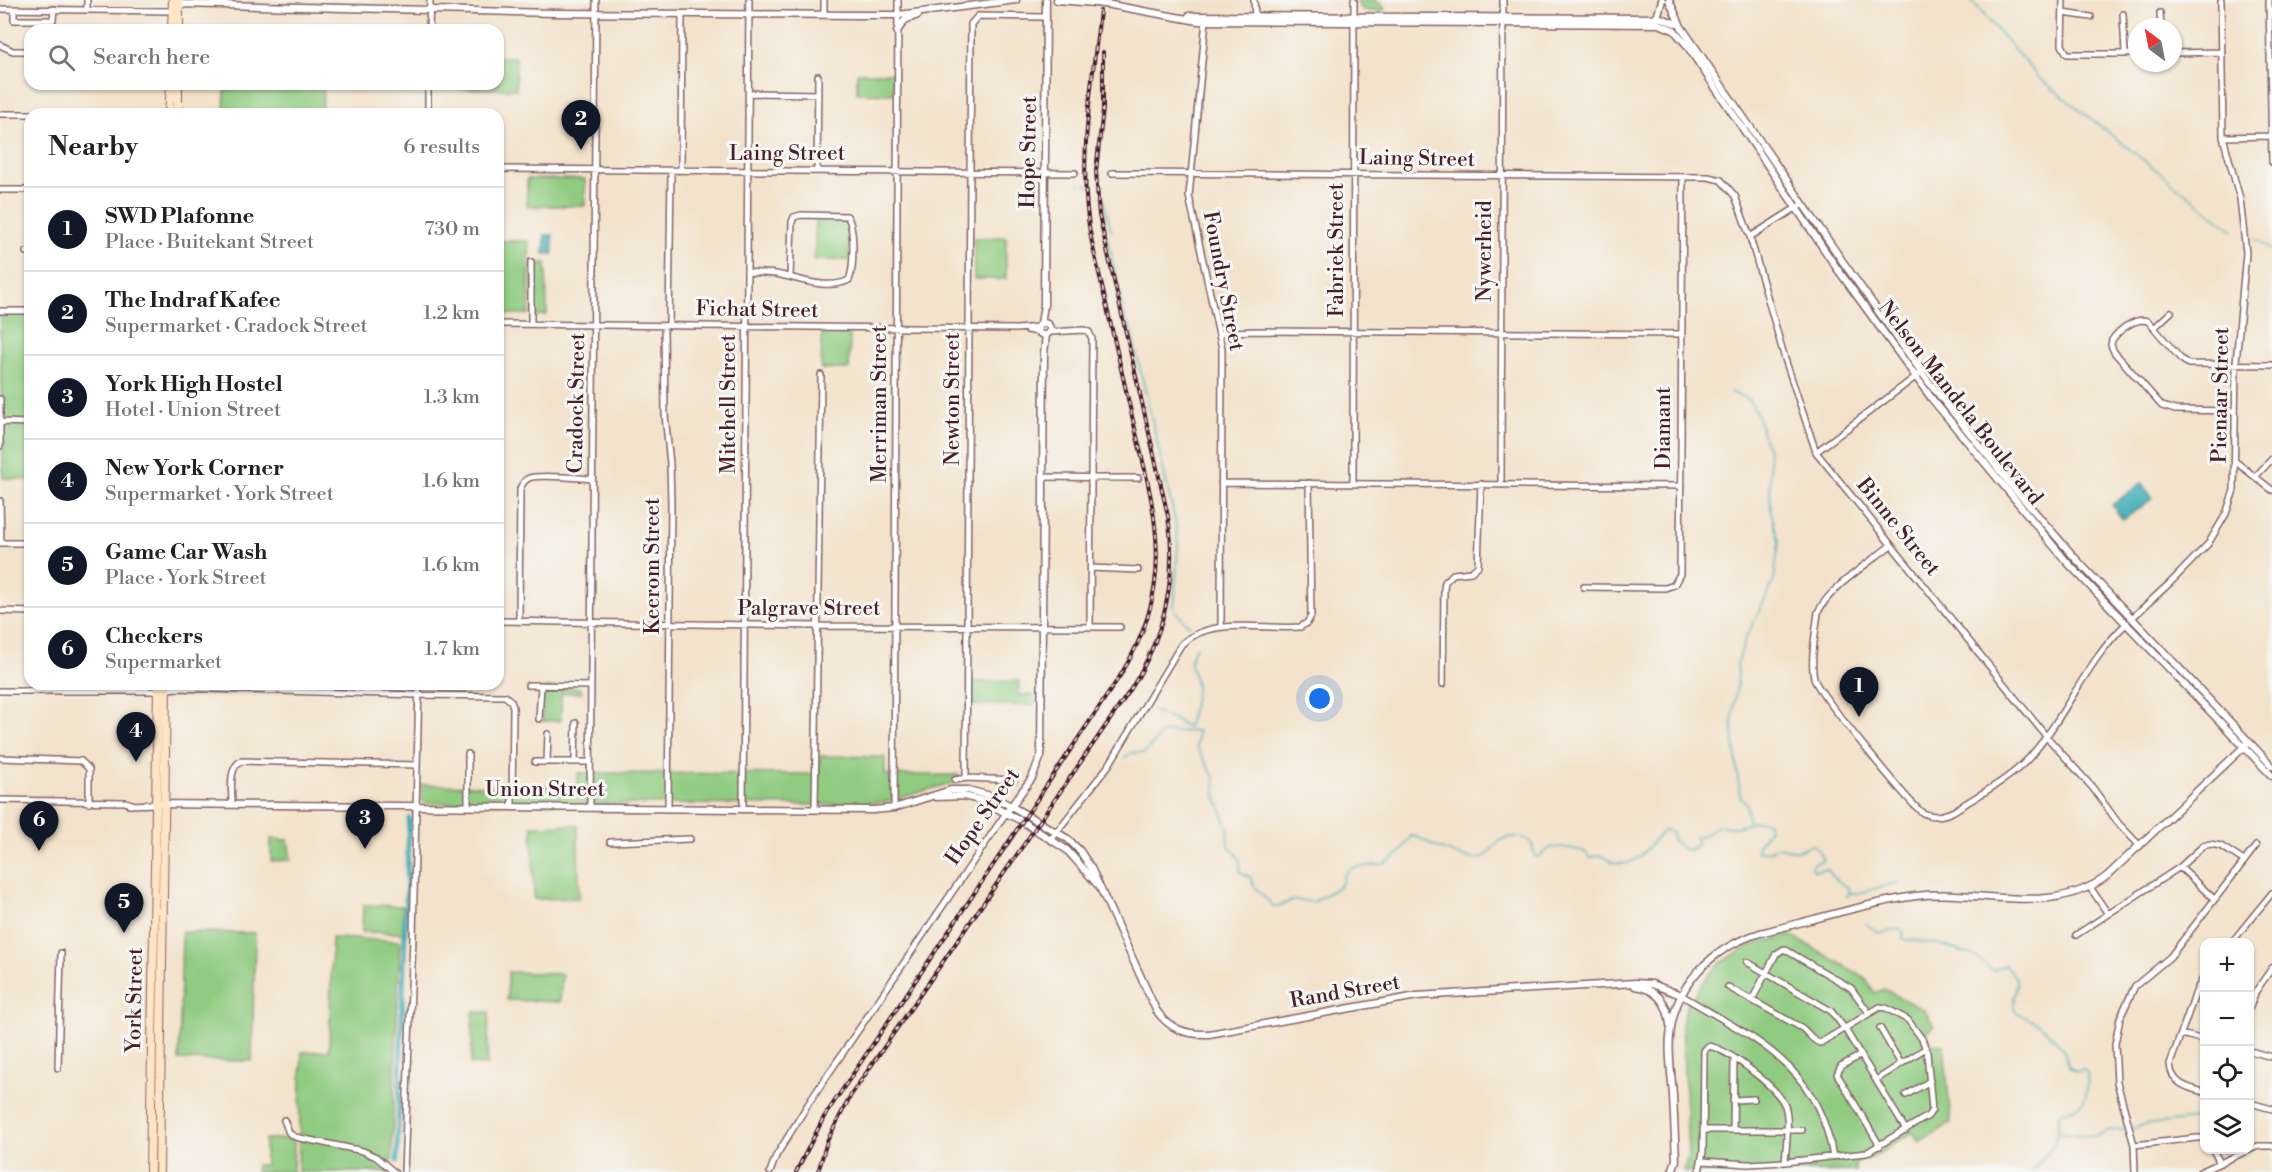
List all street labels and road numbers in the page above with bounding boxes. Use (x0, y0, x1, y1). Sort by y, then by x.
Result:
street label: Hope Street (1015, 95, 1043, 209)
street label: Laing Street (729, 141, 846, 167)
street label: Laing Street (1359, 145, 1476, 173)
street label: Fabriek Street (1324, 182, 1350, 317)
street label: Nywerheid (1472, 200, 1498, 302)
street label: Foundry Street (1197, 209, 1249, 354)
street label: Nelson Mandela Boulevard (1872, 295, 2048, 511)
street label: Fichat Street (695, 296, 819, 324)
street label: Merriman Street (867, 324, 893, 483)
street label: Pienaar Street (2207, 326, 2235, 463)
street label: Cradock Street (563, 332, 591, 474)
street label: Newton Street (940, 332, 966, 466)
street label: Mitchell Street (716, 334, 742, 474)
street label: Diamant (1651, 386, 1677, 469)
street label: Binne Street (1850, 472, 1946, 582)
street label: Keerom Street (640, 497, 666, 634)
street label: Palgrave Street (737, 596, 881, 622)
street label: Hope Street (940, 763, 1026, 871)
street label: Union Street (485, 777, 606, 803)
street label: York Street (121, 947, 149, 1054)
street label: Rand Street (1288, 969, 1403, 1014)

